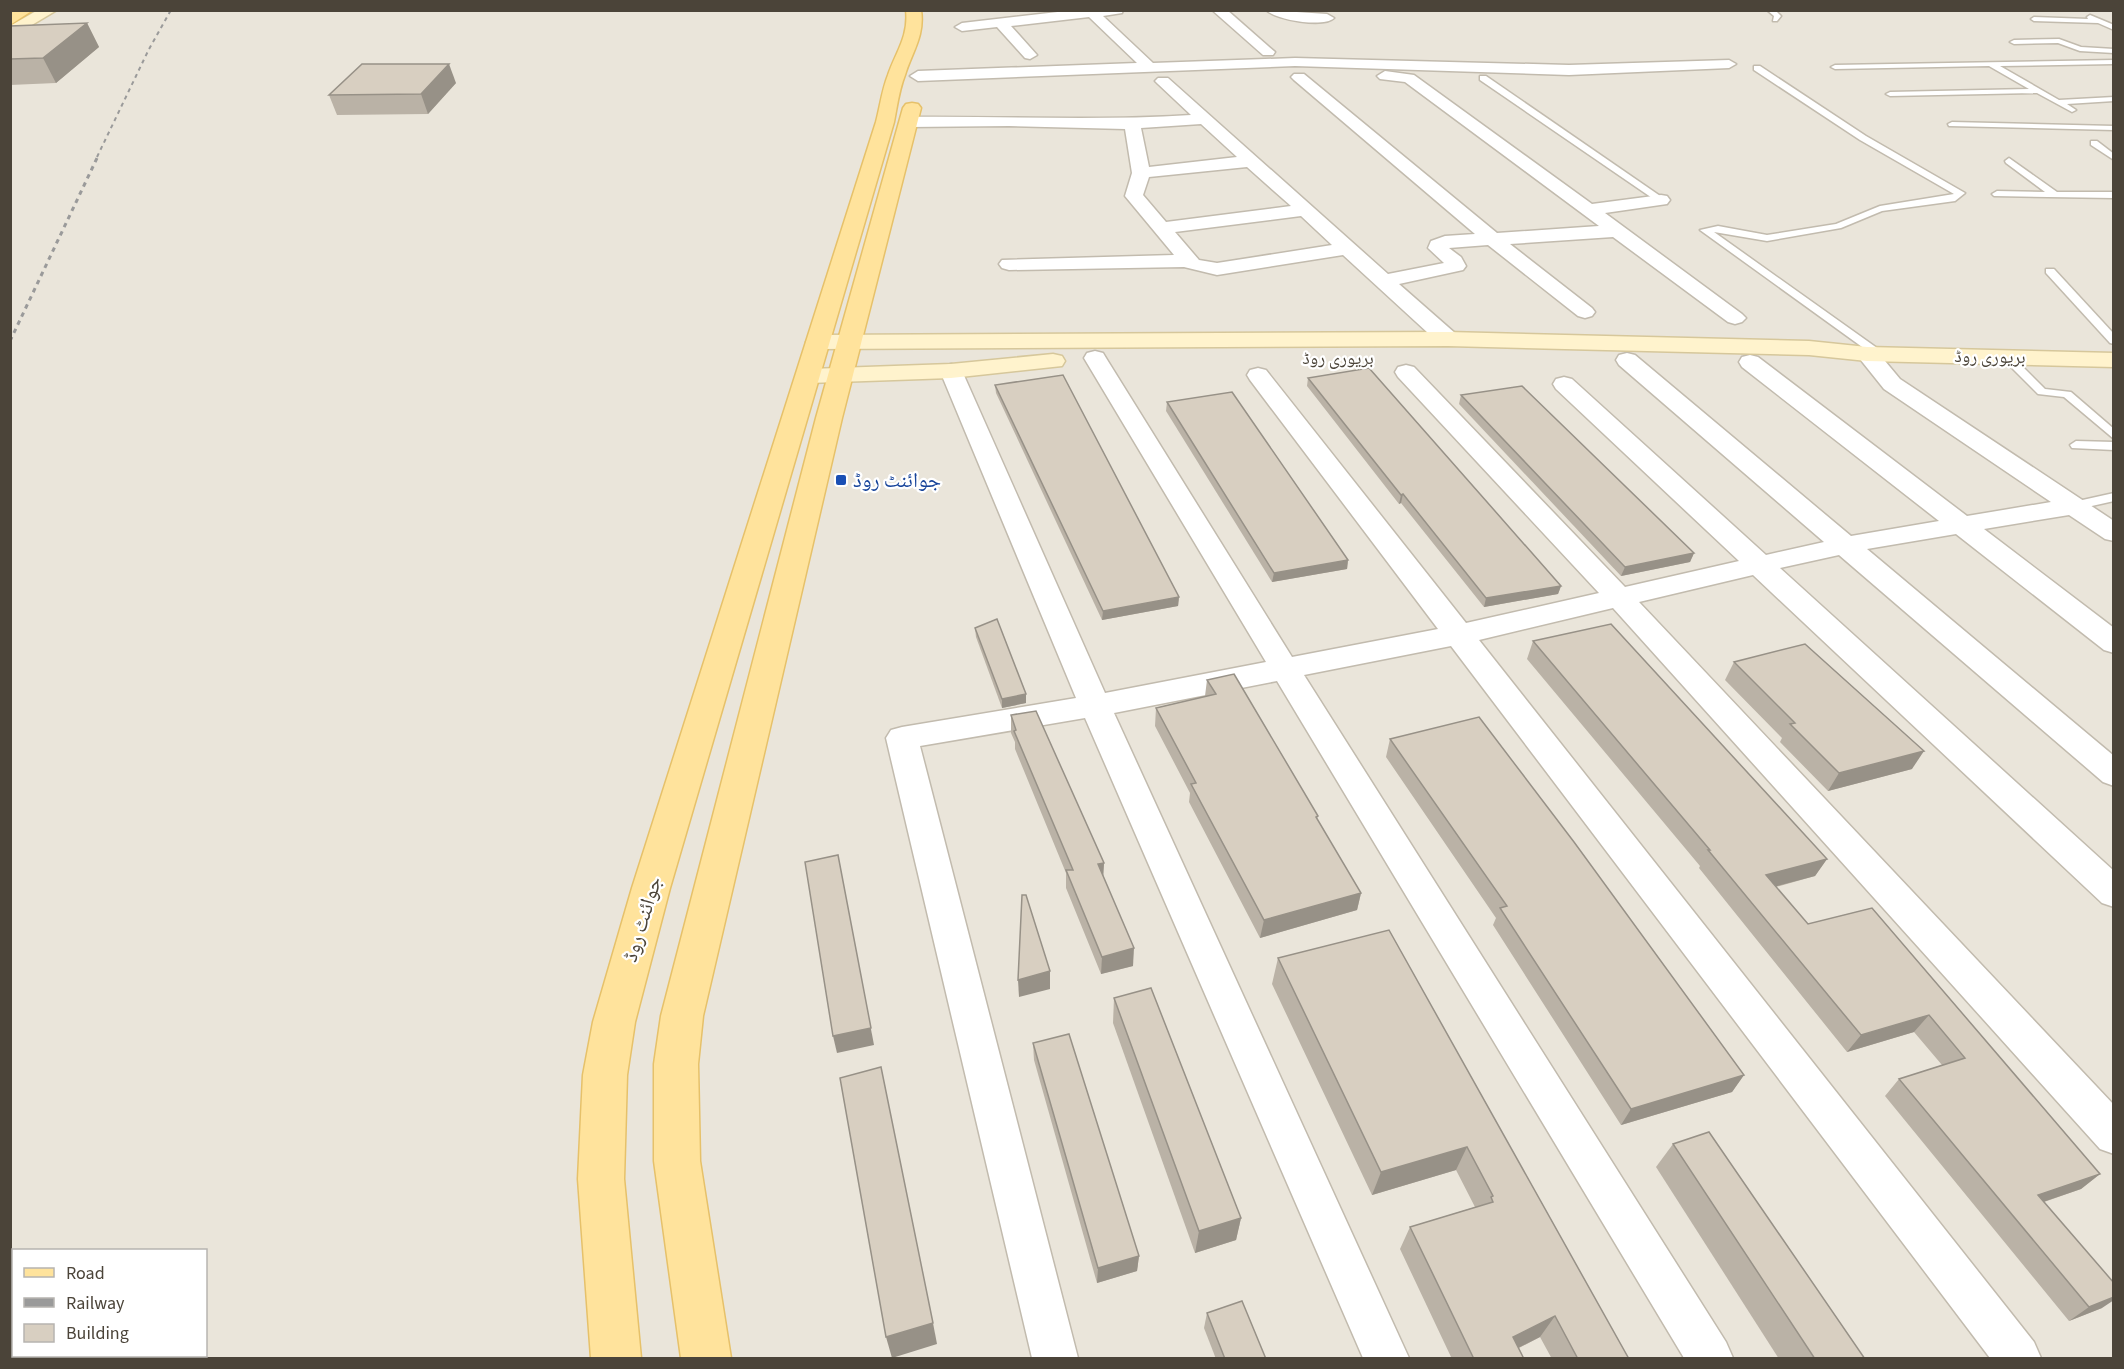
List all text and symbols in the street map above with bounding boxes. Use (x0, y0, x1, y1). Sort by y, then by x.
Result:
street label: بریوری روڈ (1954, 344, 2026, 370)
street label: بریوری روڈ (1302, 346, 1374, 371)
place label: جوائنٹ روڈ (853, 465, 941, 495)
marker: جوائنٹ روڈ (834, 473, 848, 487)
street label: جوائنٹ روڈ (615, 872, 669, 966)
legend (12, 1249, 207, 1357)
text: Road (66, 1261, 105, 1286)
text: Railway (66, 1291, 125, 1316)
text: Building (66, 1321, 129, 1346)

